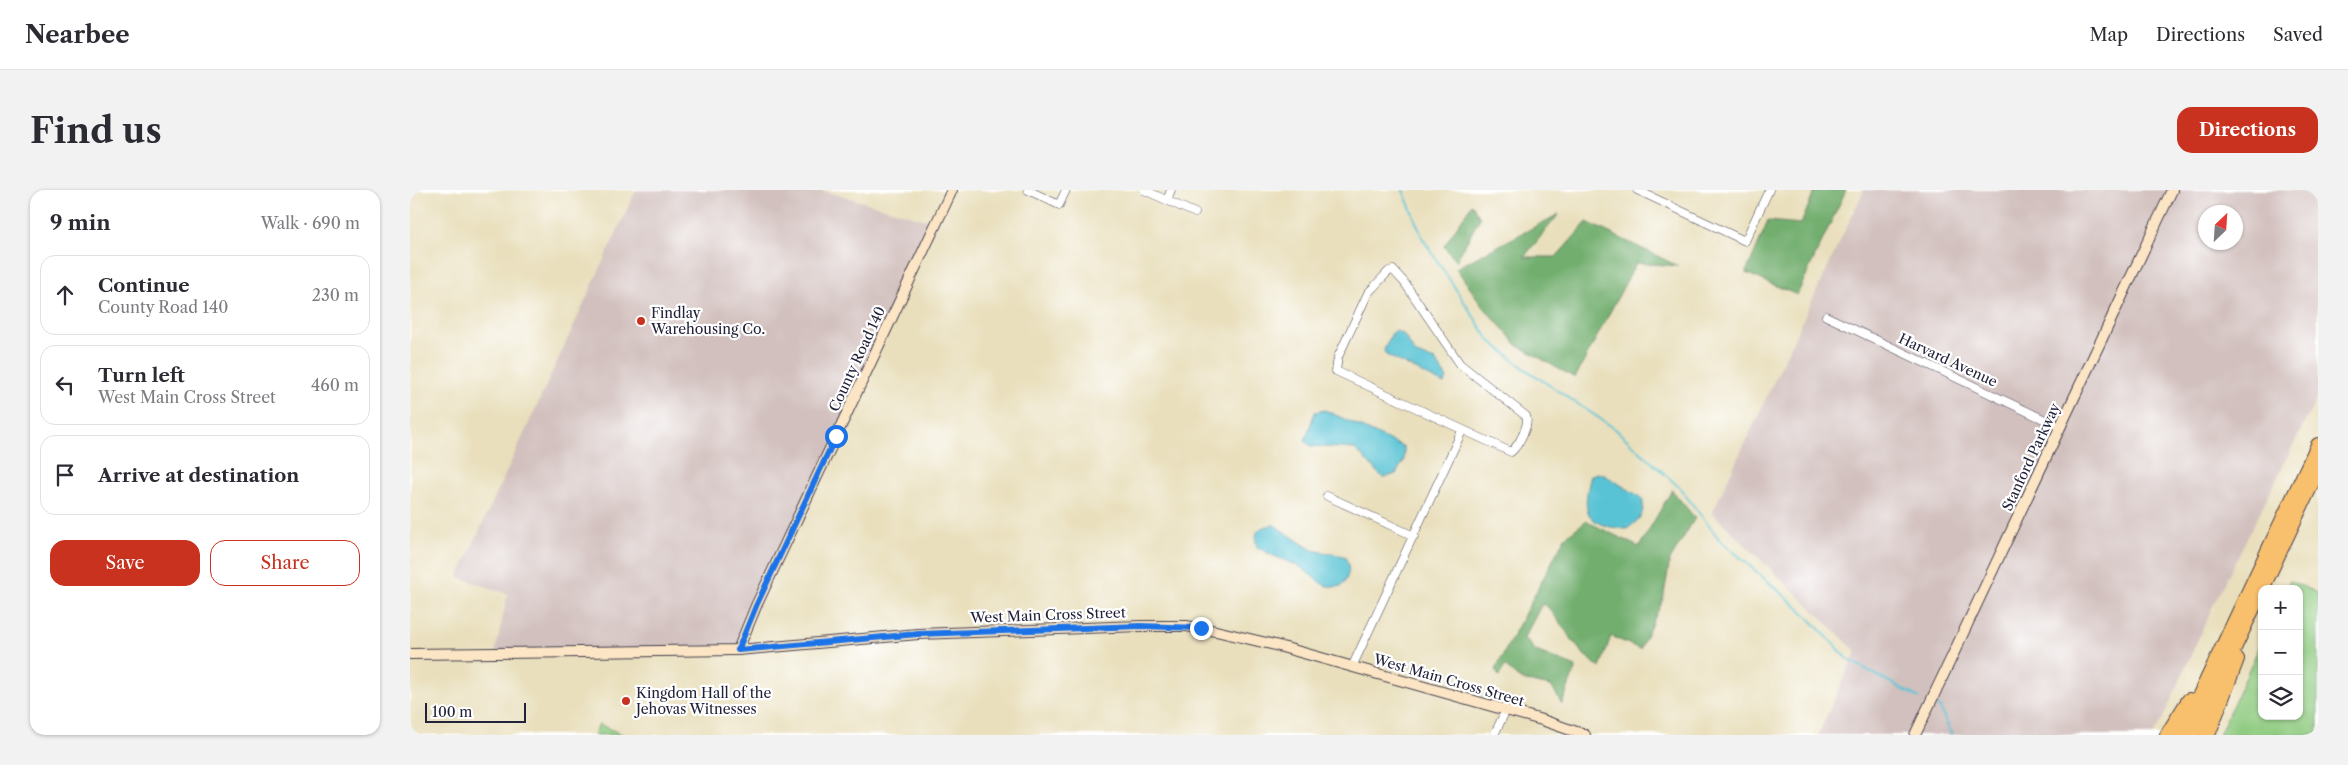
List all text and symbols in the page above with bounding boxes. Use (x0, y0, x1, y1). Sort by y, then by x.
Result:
text: Nearbee (25, 20, 130, 49)
text: Map (2089, 24, 2128, 46)
text: Directions (2156, 24, 2245, 46)
text: Saved (2273, 24, 2323, 46)
button: Directions (2177, 107, 2318, 153)
text: Find us (30, 109, 162, 152)
north arrow (2198, 205, 2243, 250)
text: 9 min (50, 210, 111, 235)
text: Walk · 690 m (261, 213, 360, 233)
text: Continue (98, 274, 190, 297)
icon: ahead (51, 281, 79, 309)
text: 230 m (312, 285, 359, 305)
text: County Road 140 (98, 297, 228, 317)
street label: County Road 140 (825, 303, 889, 414)
place label: Findlay Warehousing Co. (650, 304, 765, 338)
marker: Findlay Warehousing Co. (635, 315, 647, 327)
street label: Harvard Avenue (1896, 329, 2000, 391)
text: Turn left (98, 364, 185, 387)
icon: left (51, 371, 79, 399)
text: 460 m (311, 375, 359, 395)
text: West Main Cross Street (98, 387, 276, 407)
street label: Stanford Parkway (1998, 400, 2064, 514)
route start (825, 425, 848, 448)
icon: arrive (51, 461, 79, 489)
text: Arrive at destination (98, 464, 299, 487)
button: Save (50, 540, 200, 586)
button: Share (210, 540, 360, 586)
map controls (2258, 585, 2303, 720)
button: + (2258, 585, 2303, 630)
street label: West Main Cross Street (969, 603, 1126, 627)
route end (1190, 617, 1213, 640)
button: − (2258, 630, 2303, 675)
street label: West Main Cross Street (1371, 650, 1526, 710)
button: layers (2258, 675, 2303, 720)
place label: Kingdom Hall of the Jehovas Witnesses (634, 684, 771, 718)
marker: Kingdom Hall of the Jehovas Witnesses (620, 695, 632, 707)
scale bar (425, 700, 526, 723)
text: 100 m (432, 703, 472, 721)

